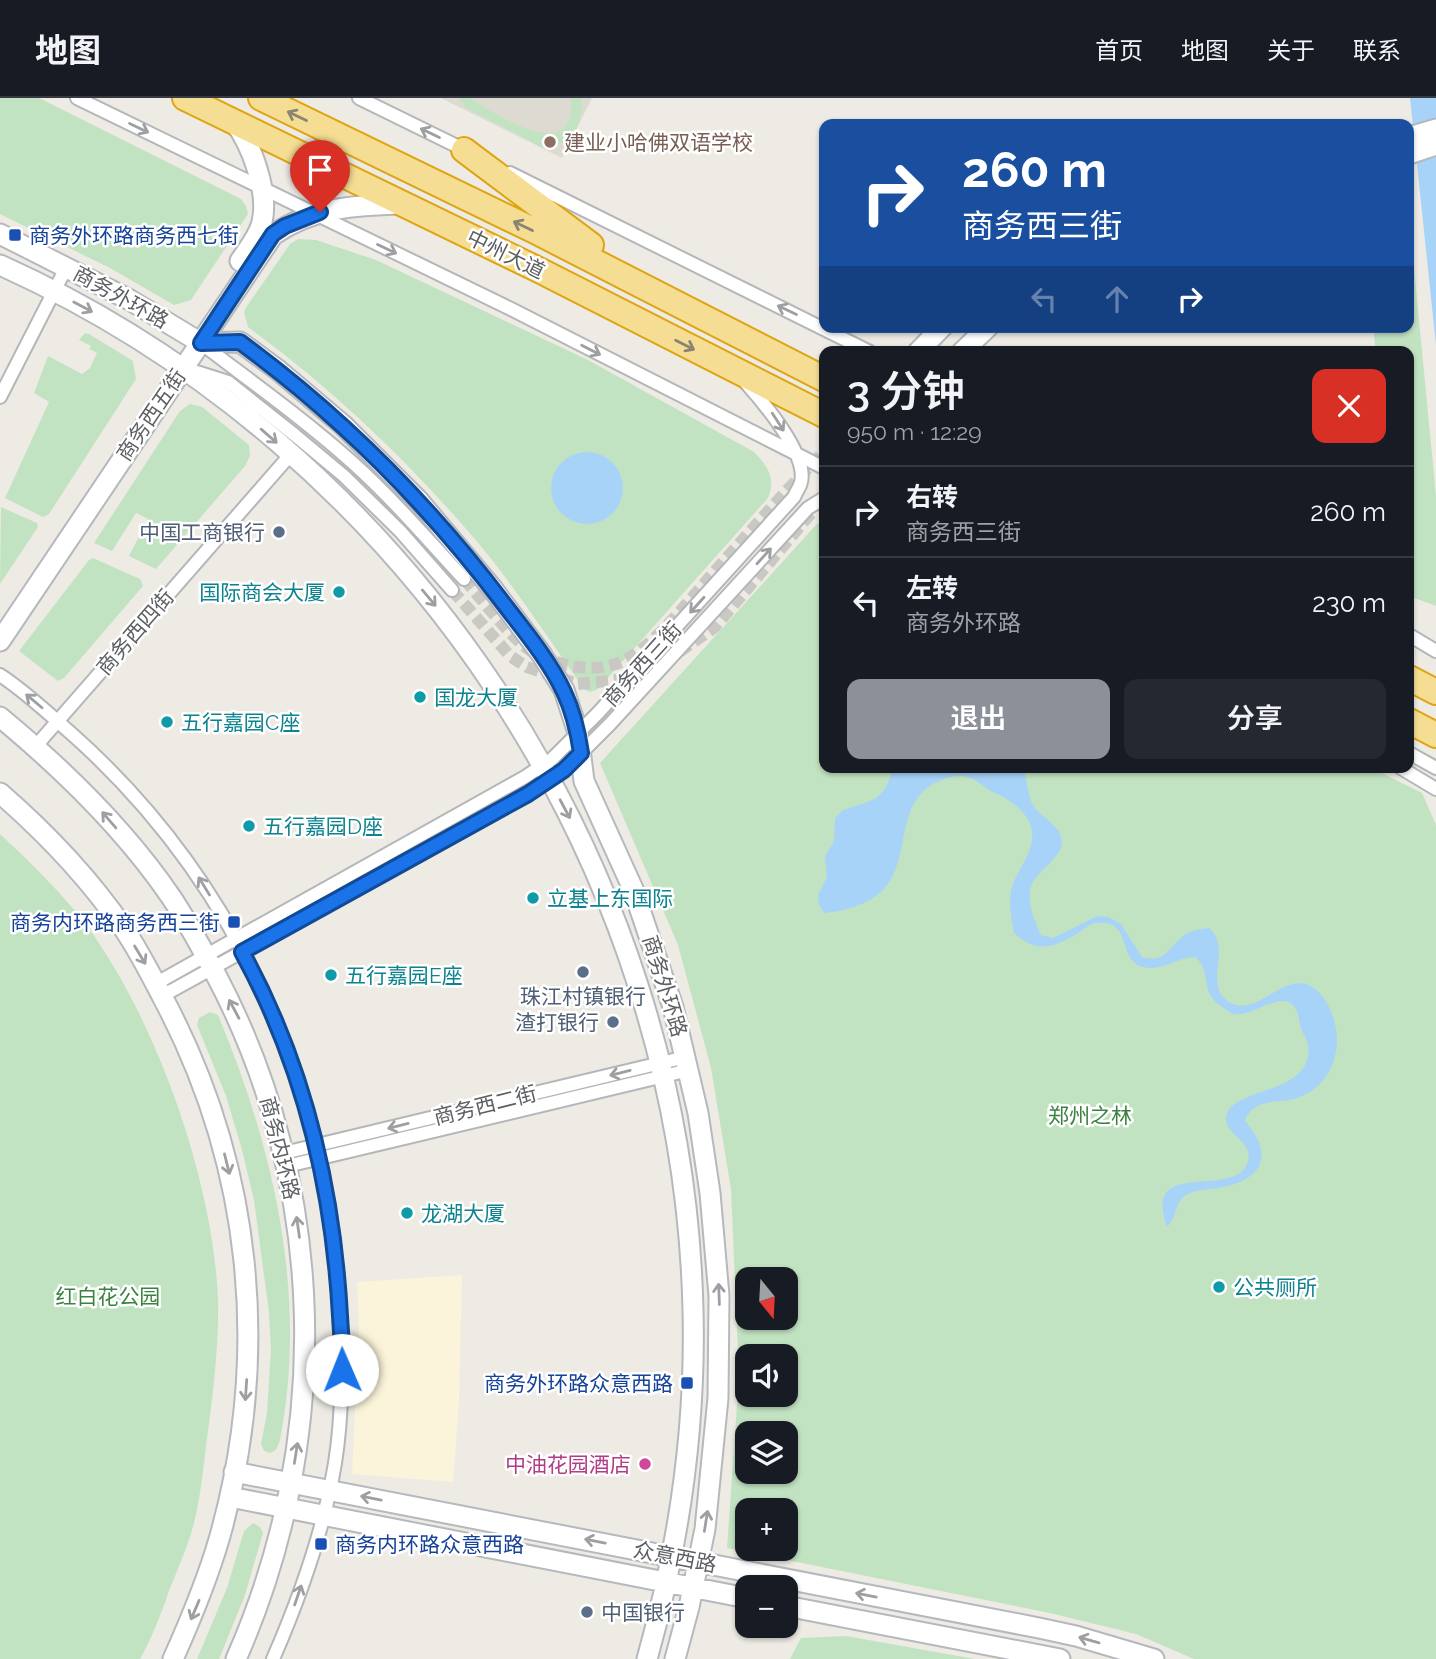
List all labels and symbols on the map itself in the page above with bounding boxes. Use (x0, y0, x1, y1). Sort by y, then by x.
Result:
one-way arrow (287, 108, 308, 122)
one-way arrow (128, 122, 149, 136)
one-way arrow (420, 125, 441, 139)
place label: 建业小哈佛双语学校 (564, 130, 753, 155)
marker: 建业小哈佛双语学校 (542, 134, 558, 150)
pin (290, 140, 350, 212)
one-way arrow (513, 218, 534, 232)
place label: 商务外环路商务西七街 (29, 223, 239, 248)
street label: 中州大道 (463, 224, 549, 284)
marker: 商务外环路商务西七街 (7, 227, 23, 243)
one-way arrow (376, 243, 397, 257)
street label: 商务外环路 (69, 261, 173, 333)
one-way arrow (72, 300, 93, 314)
one-way arrow (777, 303, 798, 317)
one-way arrow (674, 338, 695, 352)
one-way arrow (580, 343, 601, 357)
street label: 商务西五街 (111, 364, 191, 466)
one-way arrow (771, 412, 785, 432)
one-way arrow (260, 428, 278, 444)
place label: 中国工商银行 (139, 520, 265, 545)
marker: 中国工商银行 (271, 524, 287, 540)
one-way arrow (756, 547, 772, 565)
place label: 国际商会大厦 (199, 580, 325, 605)
street label: 商务西四街 (91, 584, 179, 680)
marker: 国际商会大厦 (331, 584, 347, 600)
one-way arrow (421, 588, 436, 606)
one-way arrow (688, 596, 705, 613)
street label: 商务西三街 (598, 617, 686, 711)
place label: 国龙大厦 (434, 685, 518, 710)
marker: 国龙大厦 (412, 689, 428, 705)
one-way arrow (25, 693, 43, 709)
place label: 五行嘉园C座 (181, 710, 300, 735)
marker: 五行嘉园C座 (159, 714, 175, 730)
one-way arrow (558, 798, 572, 818)
one-way arrow (101, 811, 117, 829)
place label: 五行嘉园D座 (263, 814, 383, 839)
marker: 五行嘉园D座 (241, 818, 257, 834)
one-way arrow (197, 876, 211, 896)
place label: 立基上东国际 (547, 886, 673, 911)
marker: 立基上东国际 (525, 890, 541, 906)
place label: 商务内环路商务西三街 (10, 910, 220, 935)
marker: 商务内环路商务西三街 (226, 914, 242, 930)
street label: 商务外环路 (638, 932, 692, 1040)
one-way arrow (133, 945, 147, 965)
place label: 五行嘉园E座 (345, 963, 463, 988)
marker: 珠江村镇银行 (575, 964, 591, 980)
marker: 五行嘉园E座 (323, 967, 339, 983)
place label: 珠江村镇银行 (520, 984, 646, 1009)
one-way arrow (226, 999, 240, 1020)
place label: 渣打银行 (515, 1010, 599, 1035)
marker: 渣打银行 (605, 1014, 621, 1030)
one-way arrow (609, 1067, 631, 1080)
street label: 商务西二街 (431, 1080, 539, 1130)
street label: 商务内环路 (255, 1094, 305, 1202)
park label: 郑州之林 (1048, 1103, 1132, 1128)
one-way arrow (387, 1120, 410, 1133)
one-way arrow (221, 1152, 234, 1175)
place label: 龙湖大厦 (421, 1201, 505, 1226)
marker: 龙湖大厦 (399, 1205, 415, 1221)
one-way arrow (291, 1216, 304, 1238)
north arrow (735, 1267, 798, 1330)
place label: 公共厕所 (1233, 1275, 1317, 1300)
marker: 公共厕所 (1211, 1279, 1227, 1295)
one-way arrow (712, 1283, 726, 1306)
park label: 红白花公园 (56, 1284, 161, 1309)
position arrow (305, 1333, 379, 1407)
place label: 商务外环路众意西路 (484, 1371, 673, 1396)
marker: 商务外环路众意西路 (679, 1375, 695, 1391)
one-way arrow (239, 1378, 252, 1400)
one-way arrow (290, 1442, 303, 1465)
place label: 中油花园酒店 (505, 1452, 631, 1477)
marker: 中油花园酒店 (637, 1456, 653, 1472)
one-way arrow (360, 1491, 383, 1505)
one-way arrow (699, 1510, 712, 1533)
place label: 商务内环路众意西路 (335, 1532, 524, 1557)
one-way arrow (584, 1534, 606, 1548)
marker: 商务内环路众意西路 (313, 1536, 329, 1552)
street label: 众意西路 (631, 1537, 719, 1577)
one-way arrow (293, 1585, 305, 1607)
one-way arrow (855, 1588, 878, 1602)
one-way arrow (188, 1599, 201, 1621)
place label: 中国银行 (601, 1600, 685, 1625)
marker: 中国银行 (579, 1604, 595, 1620)
one-way arrow (1078, 1633, 1100, 1646)

